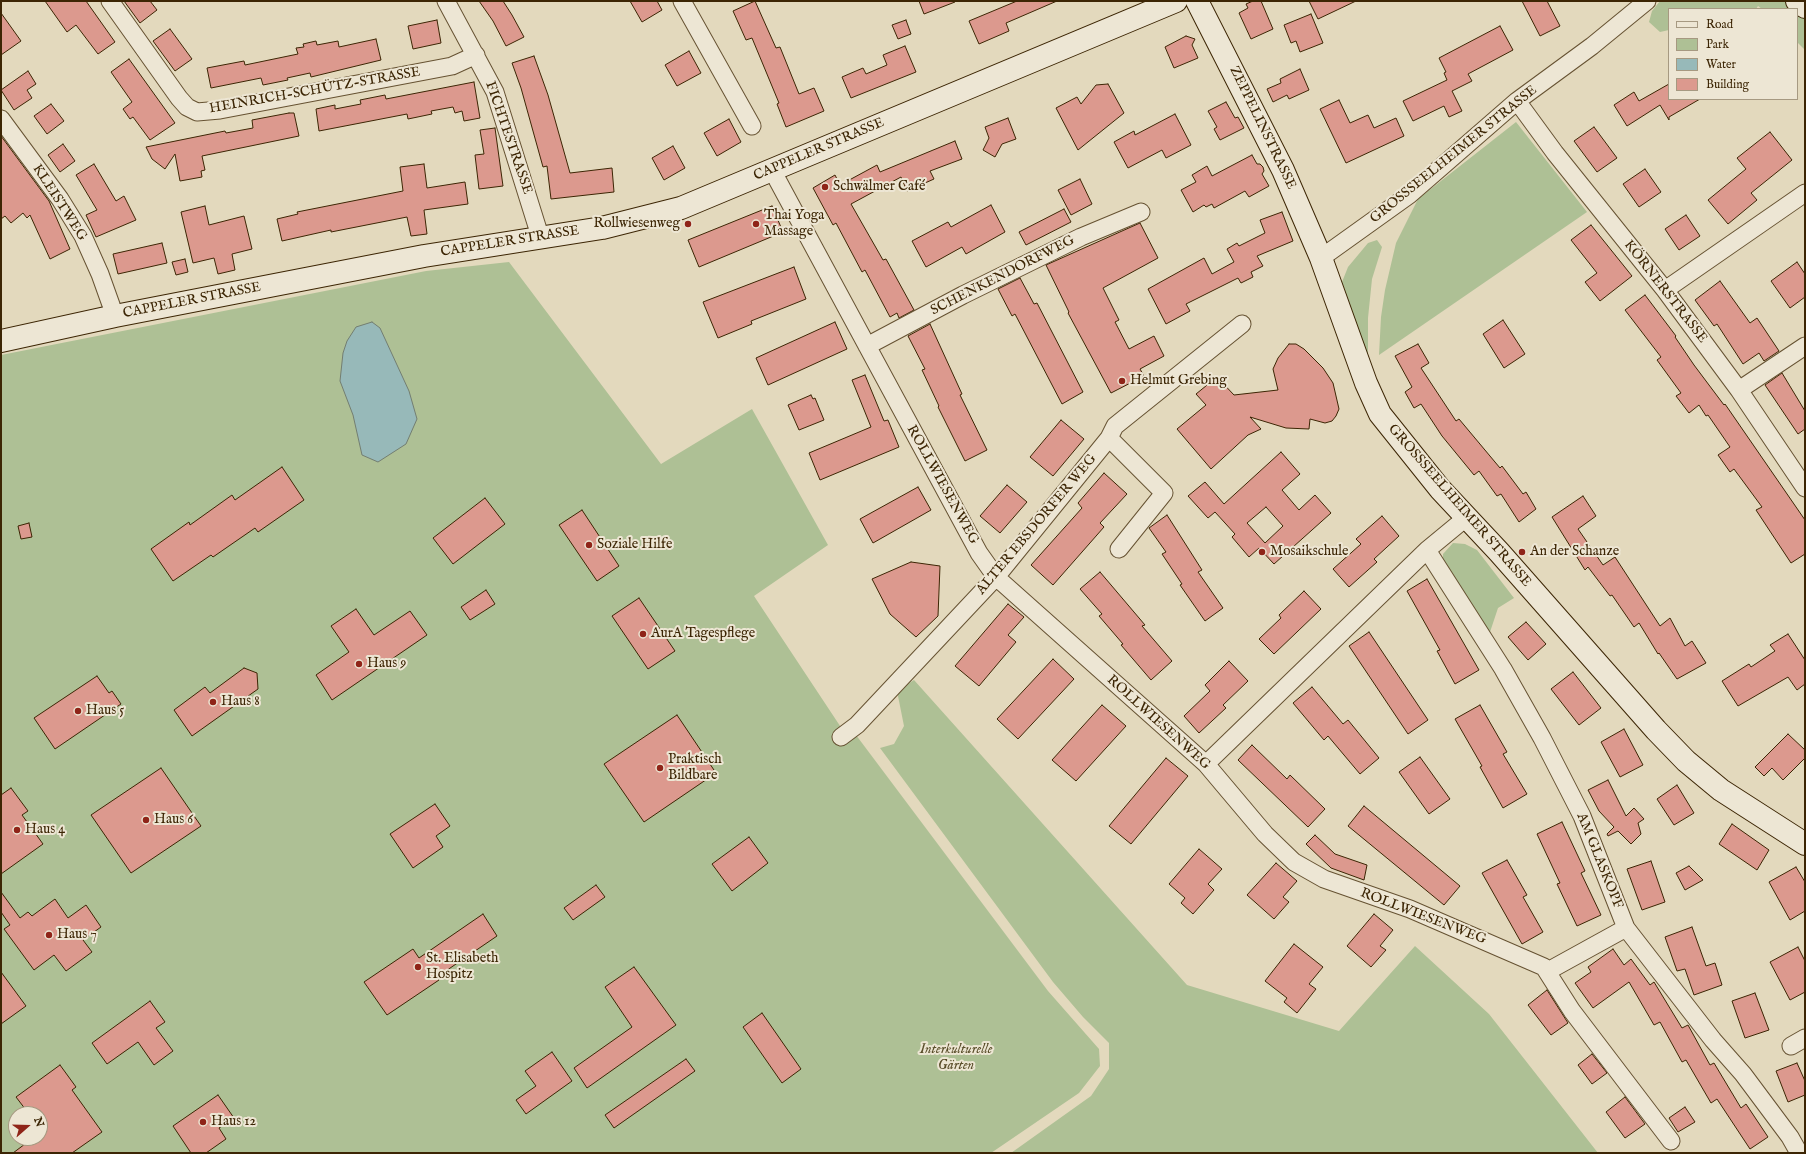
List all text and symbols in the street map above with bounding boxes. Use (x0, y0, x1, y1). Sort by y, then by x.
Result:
legend (1668, 8, 1798, 100)
text: Road (1706, 17, 1733, 32)
text: Park (1706, 37, 1729, 52)
text: Water (1706, 57, 1736, 72)
street label: HEINRICH-SCHÜTZ-STRASSE (208, 64, 422, 118)
street label: ZEPPELINSTRASSE (1225, 64, 1299, 192)
text: Building (1706, 77, 1749, 92)
street label: FICHTESTRASSE (481, 79, 535, 197)
street label: GROSSSEELHEIMER STRASSE (1367, 83, 1541, 227)
street label: CAPPELER STRASSE (751, 115, 887, 185)
street label: KLEISTWEG (28, 162, 90, 244)
place label: Schwälmer Café (833, 179, 925, 195)
marker: Schwälmer Café (820, 182, 830, 192)
place label: Thai Yoga Massage (764, 208, 824, 240)
place label: Rollwiesenweg (593, 216, 680, 232)
marker: Rollwiesenweg (683, 219, 693, 229)
marker: Thai Yoga Massage (751, 219, 761, 229)
street label: CAPPELER STRASSE (440, 223, 580, 261)
street label: SCHENKENDORFWEG (928, 232, 1078, 320)
street label: KÖRNERSTRASSE (1620, 237, 1710, 347)
street label: CAPPELER STRASSE (122, 279, 262, 323)
place label: Helmut Grebing (1130, 373, 1227, 389)
marker: Helmut Grebing (1117, 376, 1127, 386)
street label: GROSSSEELHEIMER STRASSE (1384, 421, 1534, 591)
street label: ROLLWIESENWEG (902, 423, 982, 547)
street label: ALTER EBSDORFER WEG (973, 451, 1101, 599)
place label: Soziale Hilfe (597, 537, 672, 553)
marker: Soziale Hilfe (584, 540, 594, 550)
place label: Mosaikschule (1270, 544, 1349, 560)
place label: An der Schanze (1530, 544, 1619, 560)
marker: Mosaikschule (1257, 547, 1267, 557)
marker: An der Schanze (1517, 547, 1527, 557)
place label: AurA Tagespflege (651, 626, 755, 642)
marker: AurA Tagespflege (638, 629, 648, 639)
place label: Haus 9 (367, 656, 406, 672)
marker: Haus 9 (354, 659, 364, 669)
street label: ROLLWIESENWEG (1103, 672, 1213, 774)
place label: Haus 8 (221, 694, 260, 710)
marker: Haus 8 (208, 697, 218, 707)
place label: Haus 5 (86, 703, 124, 719)
marker: Haus 5 (73, 706, 83, 716)
place label: Praktisch Bildbare (668, 752, 722, 784)
marker: Praktisch Bildbare (655, 763, 665, 773)
street label: AM GLASKOPF (1572, 811, 1626, 911)
place label: Haus 6 (154, 812, 193, 828)
marker: Haus 6 (141, 815, 151, 825)
place label: Haus 4 (25, 822, 65, 838)
marker: Haus 4 (12, 825, 22, 835)
street label: ROLLWIESENWEG (1358, 885, 1488, 949)
place label: Haus 7 (57, 927, 97, 943)
marker: Haus 7 (44, 930, 54, 940)
place label: St. Elisabeth Hospitz (426, 951, 498, 984)
marker: St. Elisabeth Hospitz (413, 962, 423, 972)
park label: Interkulturelle Gärten (920, 1042, 992, 1074)
north arrow (8, 1106, 48, 1146)
place label: Haus 12 (211, 1114, 256, 1130)
text: N (30, 1115, 47, 1129)
marker: Haus 12 (198, 1117, 208, 1127)

